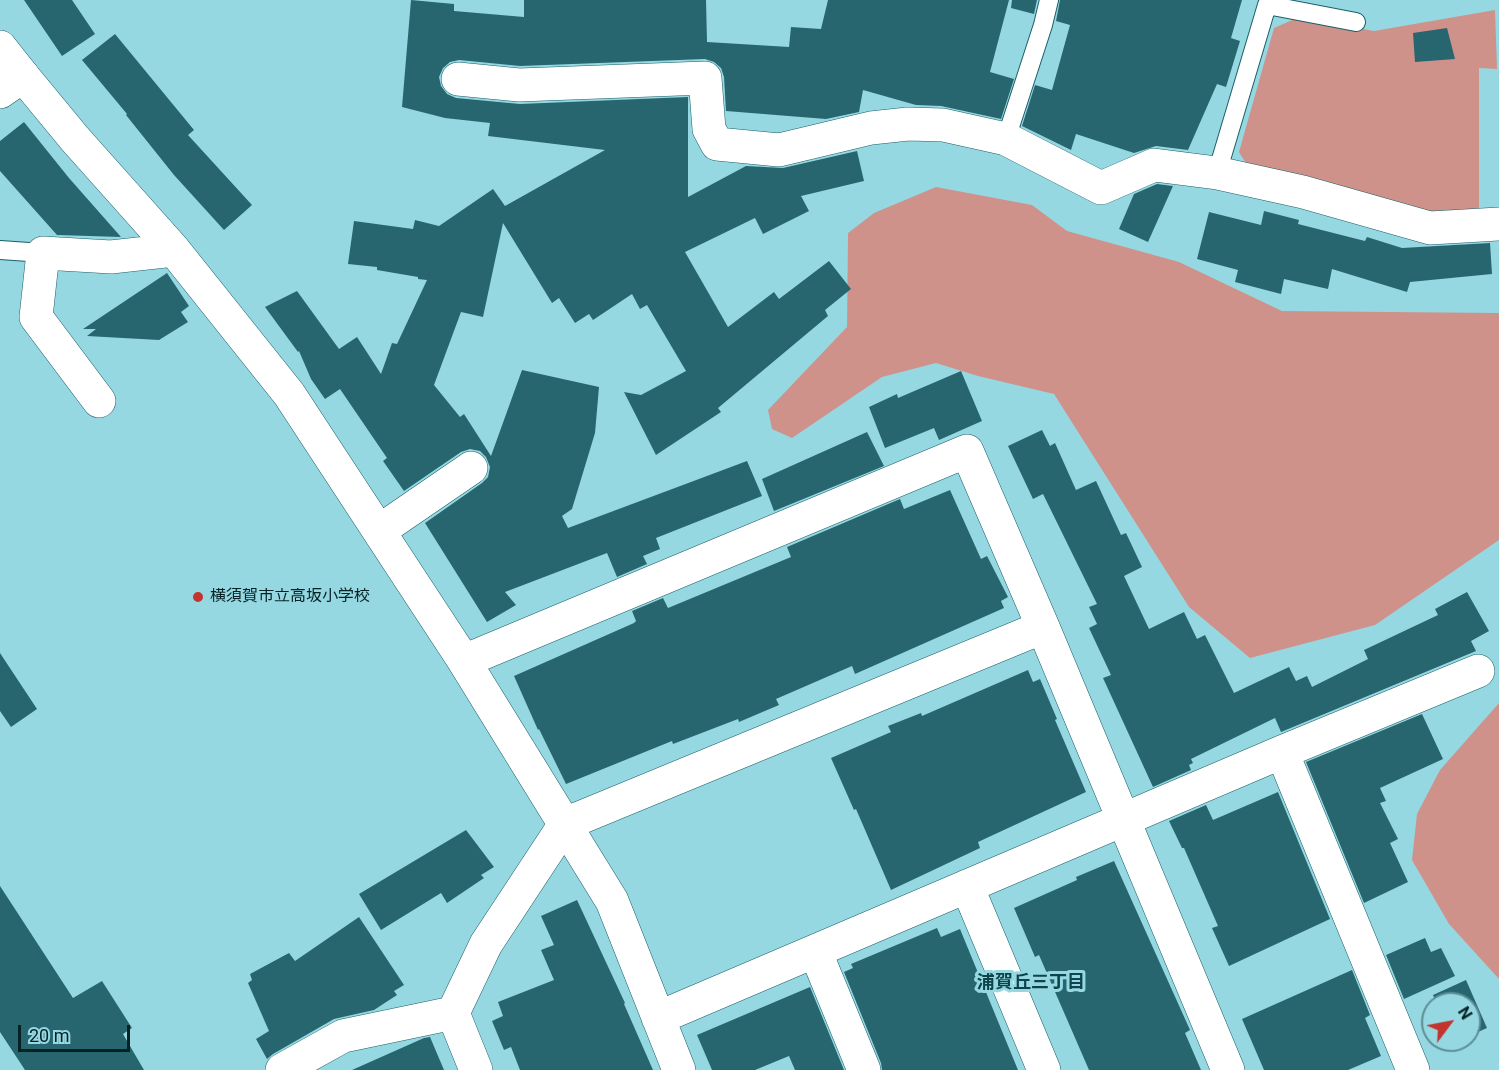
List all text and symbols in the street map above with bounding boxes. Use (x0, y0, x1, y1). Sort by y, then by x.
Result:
place label: 横須賀市立高坂小学校 (210, 587, 370, 607)
marker: 横須賀市立高坂小学校 (191, 590, 205, 604)
district label: 浦賀丘三丁目 (977, 972, 1085, 994)
north arrow (1421, 992, 1481, 1052)
text: N (1454, 1003, 1476, 1023)
scale bar (21, 1013, 134, 1051)
text: 20 m (29, 1025, 69, 1046)

